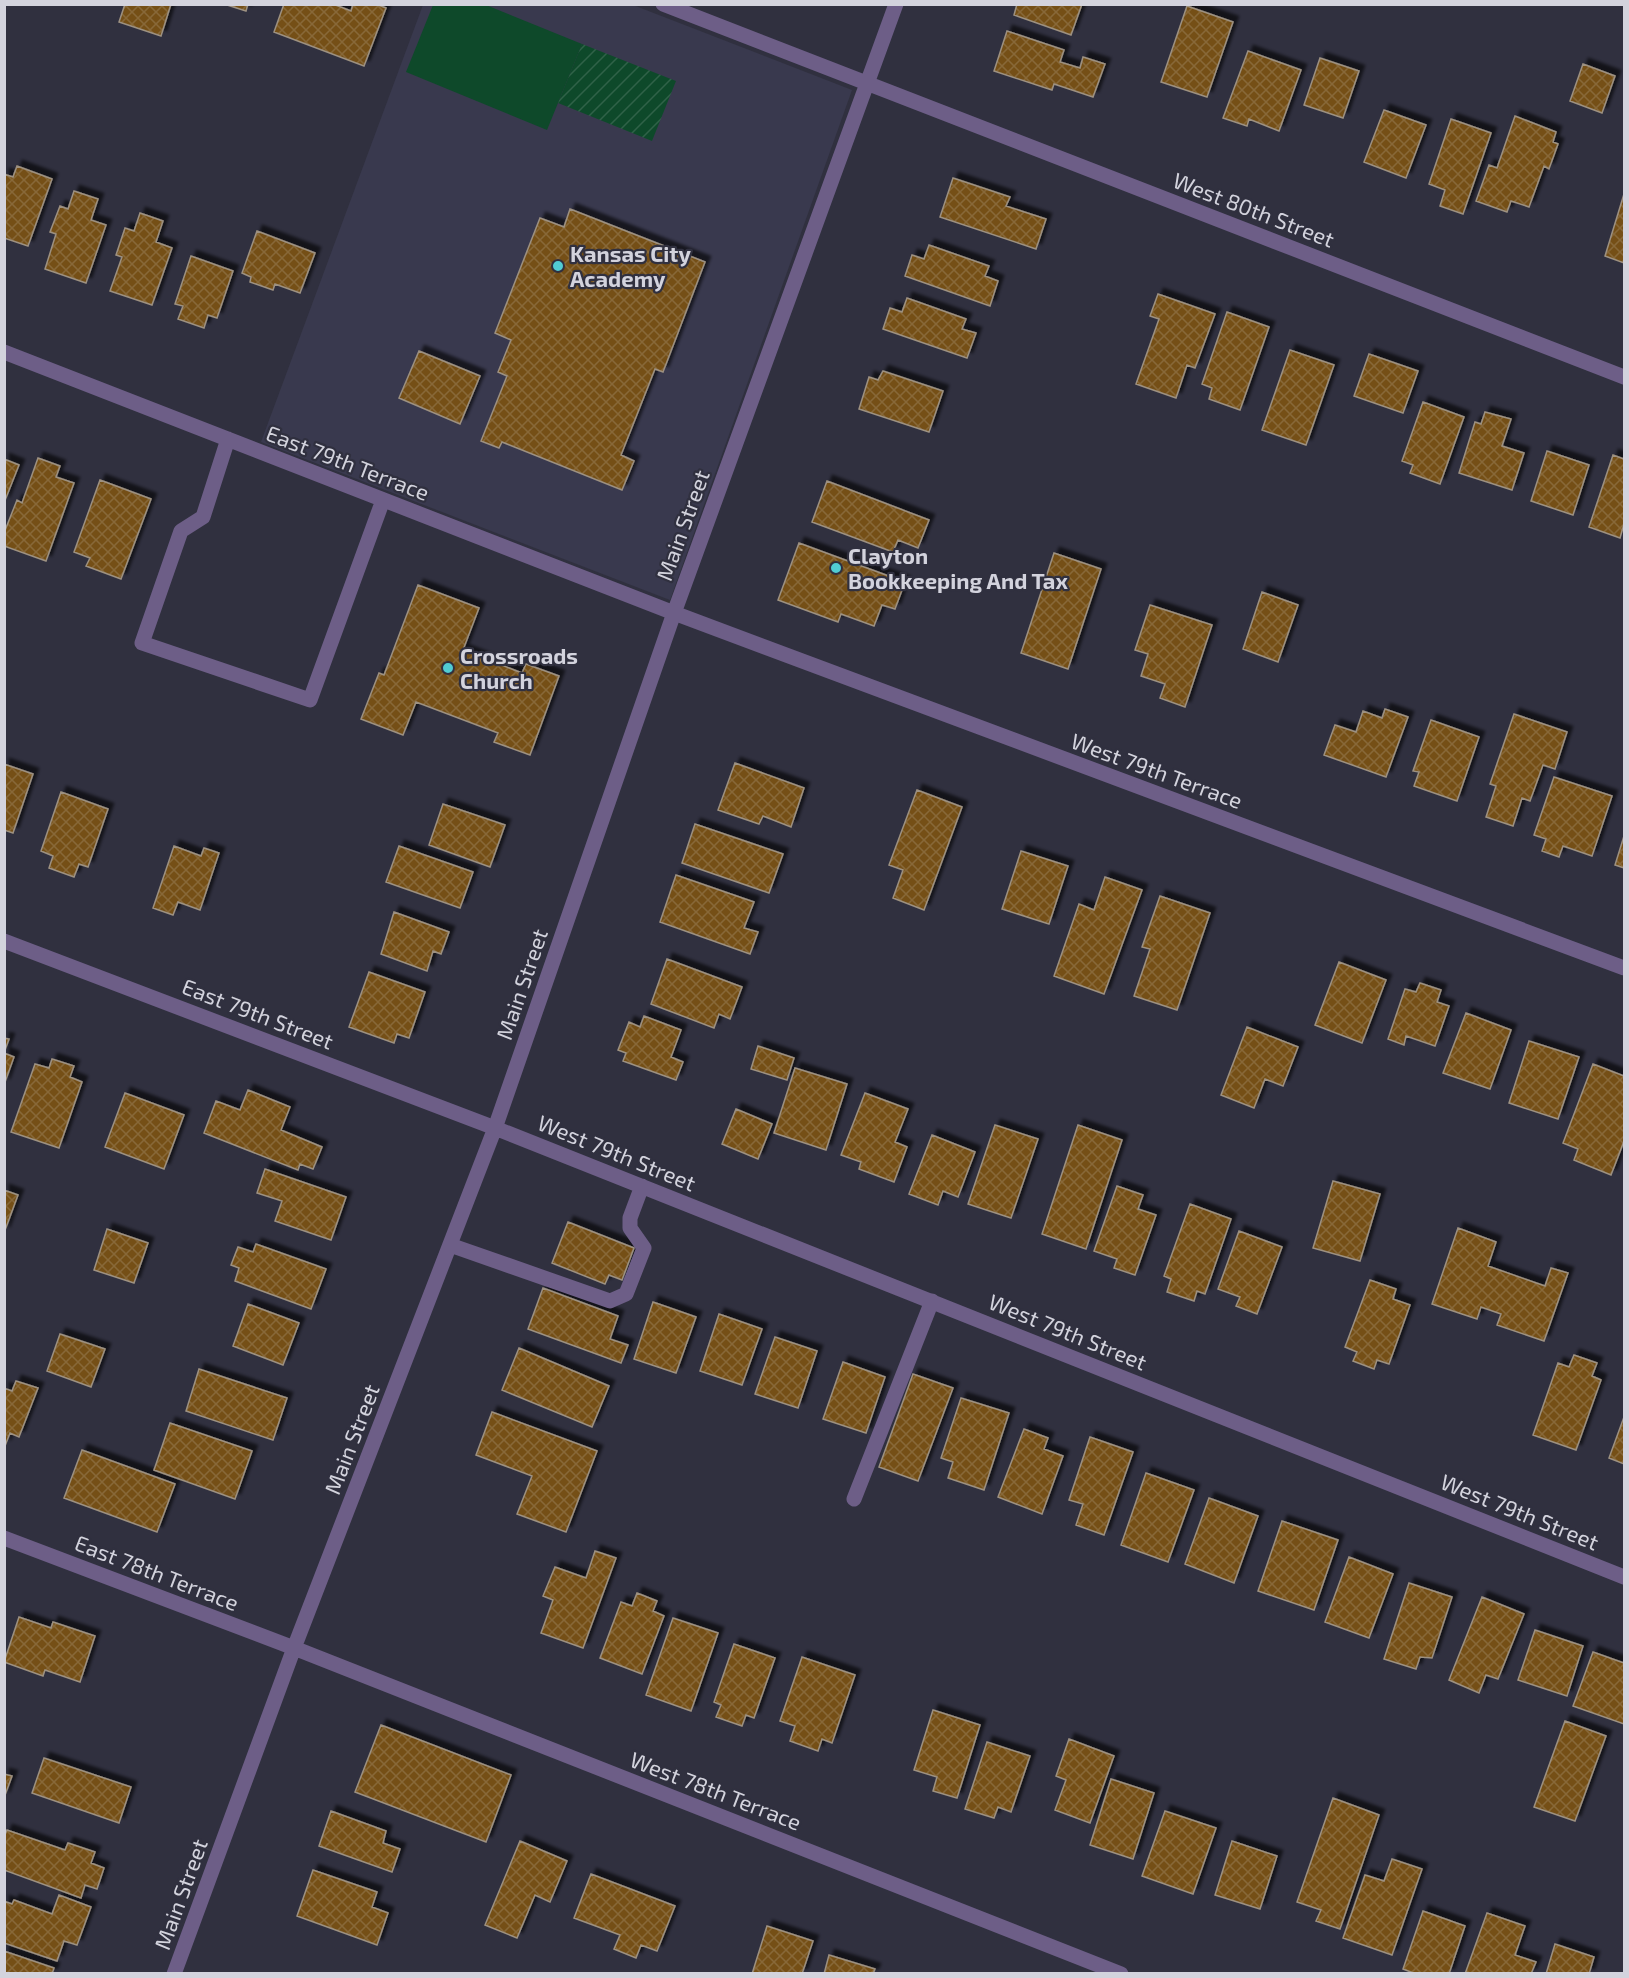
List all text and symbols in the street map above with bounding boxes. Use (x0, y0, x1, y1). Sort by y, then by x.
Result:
street label: West 80th Street (1170, 166, 1338, 252)
place label: Kansas City Academy (570, 240, 691, 292)
marker: Kansas City Academy (551, 259, 565, 273)
street label: East 79th Terrace (263, 419, 433, 505)
street label: Main Street (650, 466, 714, 584)
place label: Clayton Bookkeeping And Tax (848, 542, 1068, 593)
marker: Clayton Bookkeeping And Tax (829, 561, 843, 575)
place label: Crossroads Church (460, 642, 578, 693)
marker: Crossroads Church (441, 661, 455, 675)
street label: West 79th Terrace (1068, 727, 1246, 813)
street label: Main Street (490, 925, 552, 1043)
street label: East 79th Street (179, 972, 337, 1054)
street label: West 79th Street (534, 1109, 700, 1195)
street label: West 79th Street (985, 1288, 1151, 1374)
street label: Main Street (318, 1380, 384, 1498)
street label: West 79th Street (1437, 1468, 1603, 1554)
street label: East 78th Terrace (71, 1529, 243, 1615)
street label: West 78th Terrace (627, 1745, 805, 1835)
street label: Main Street (148, 1835, 212, 1953)

